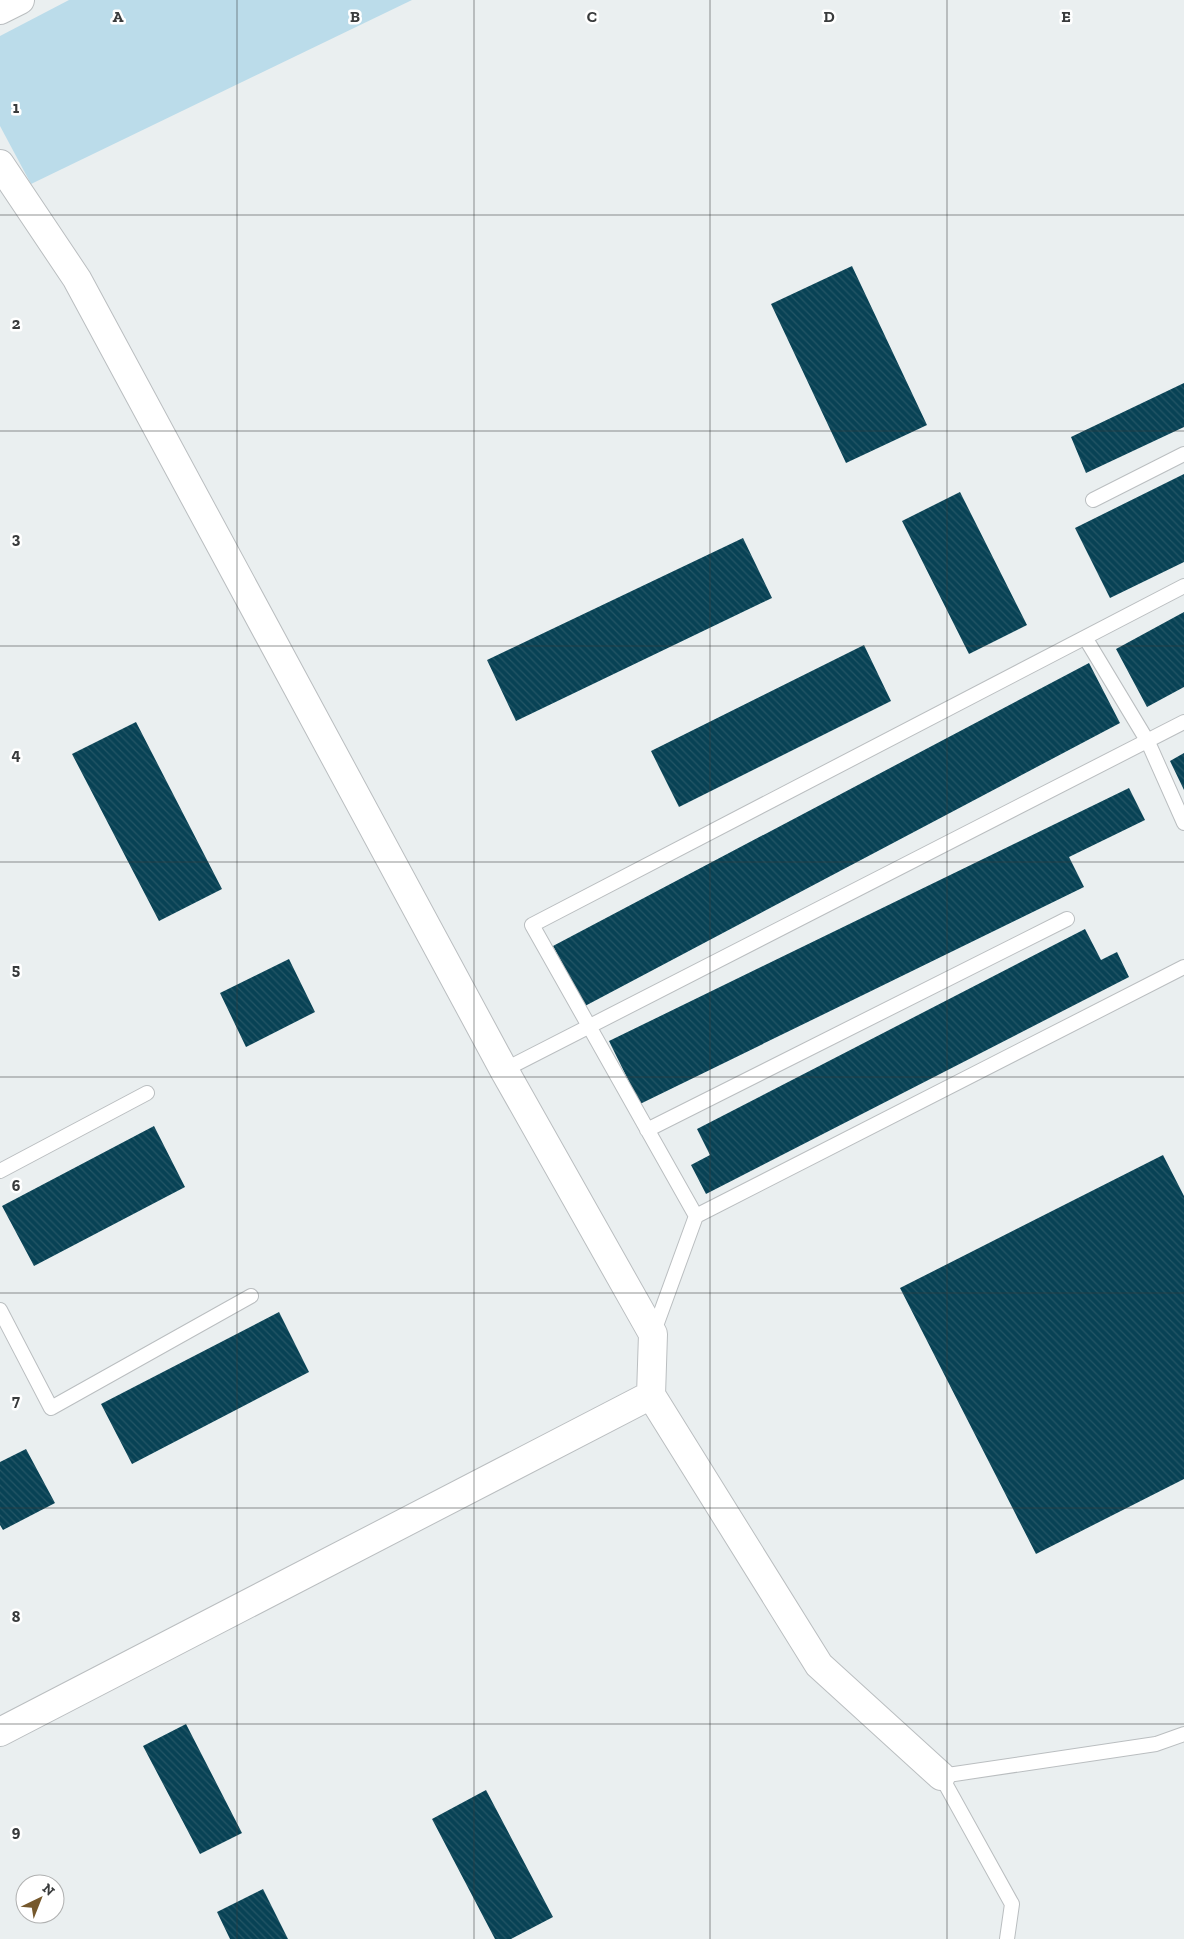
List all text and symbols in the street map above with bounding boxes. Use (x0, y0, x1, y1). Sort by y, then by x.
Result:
text: A (113, 7, 124, 26)
text: B (350, 7, 360, 26)
text: C (587, 7, 597, 26)
text: D (823, 7, 835, 26)
text: E (1061, 7, 1071, 26)
text: 1 (13, 98, 20, 117)
text: 2 (12, 314, 21, 333)
text: 3 (12, 529, 21, 548)
text: 4 (11, 745, 21, 764)
text: 5 (12, 960, 20, 979)
text: 6 (12, 1176, 21, 1195)
text: 7 (12, 1391, 20, 1410)
text: 8 (12, 1607, 21, 1626)
text: 9 (12, 1822, 21, 1841)
north arrow (15, 1874, 65, 1924)
text: N (39, 1880, 58, 1900)

